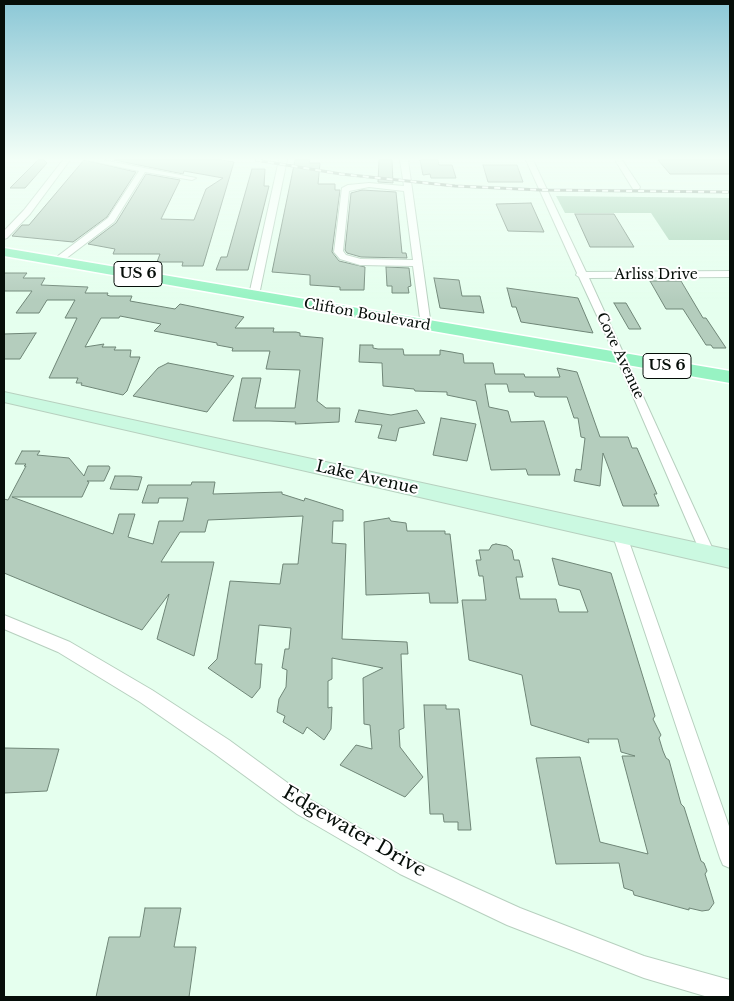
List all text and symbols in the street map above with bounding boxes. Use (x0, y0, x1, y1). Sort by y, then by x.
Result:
road number: US 6 (114, 262, 162, 286)
street label: Arliss Drive (614, 267, 698, 283)
street label: Clifton Boulevard (302, 296, 432, 334)
street label: Cove Avenue (593, 310, 647, 402)
road number: US 6 (643, 354, 691, 378)
street label: Lake Avenue (314, 457, 420, 499)
street label: Edgewater Drive (278, 782, 430, 882)

